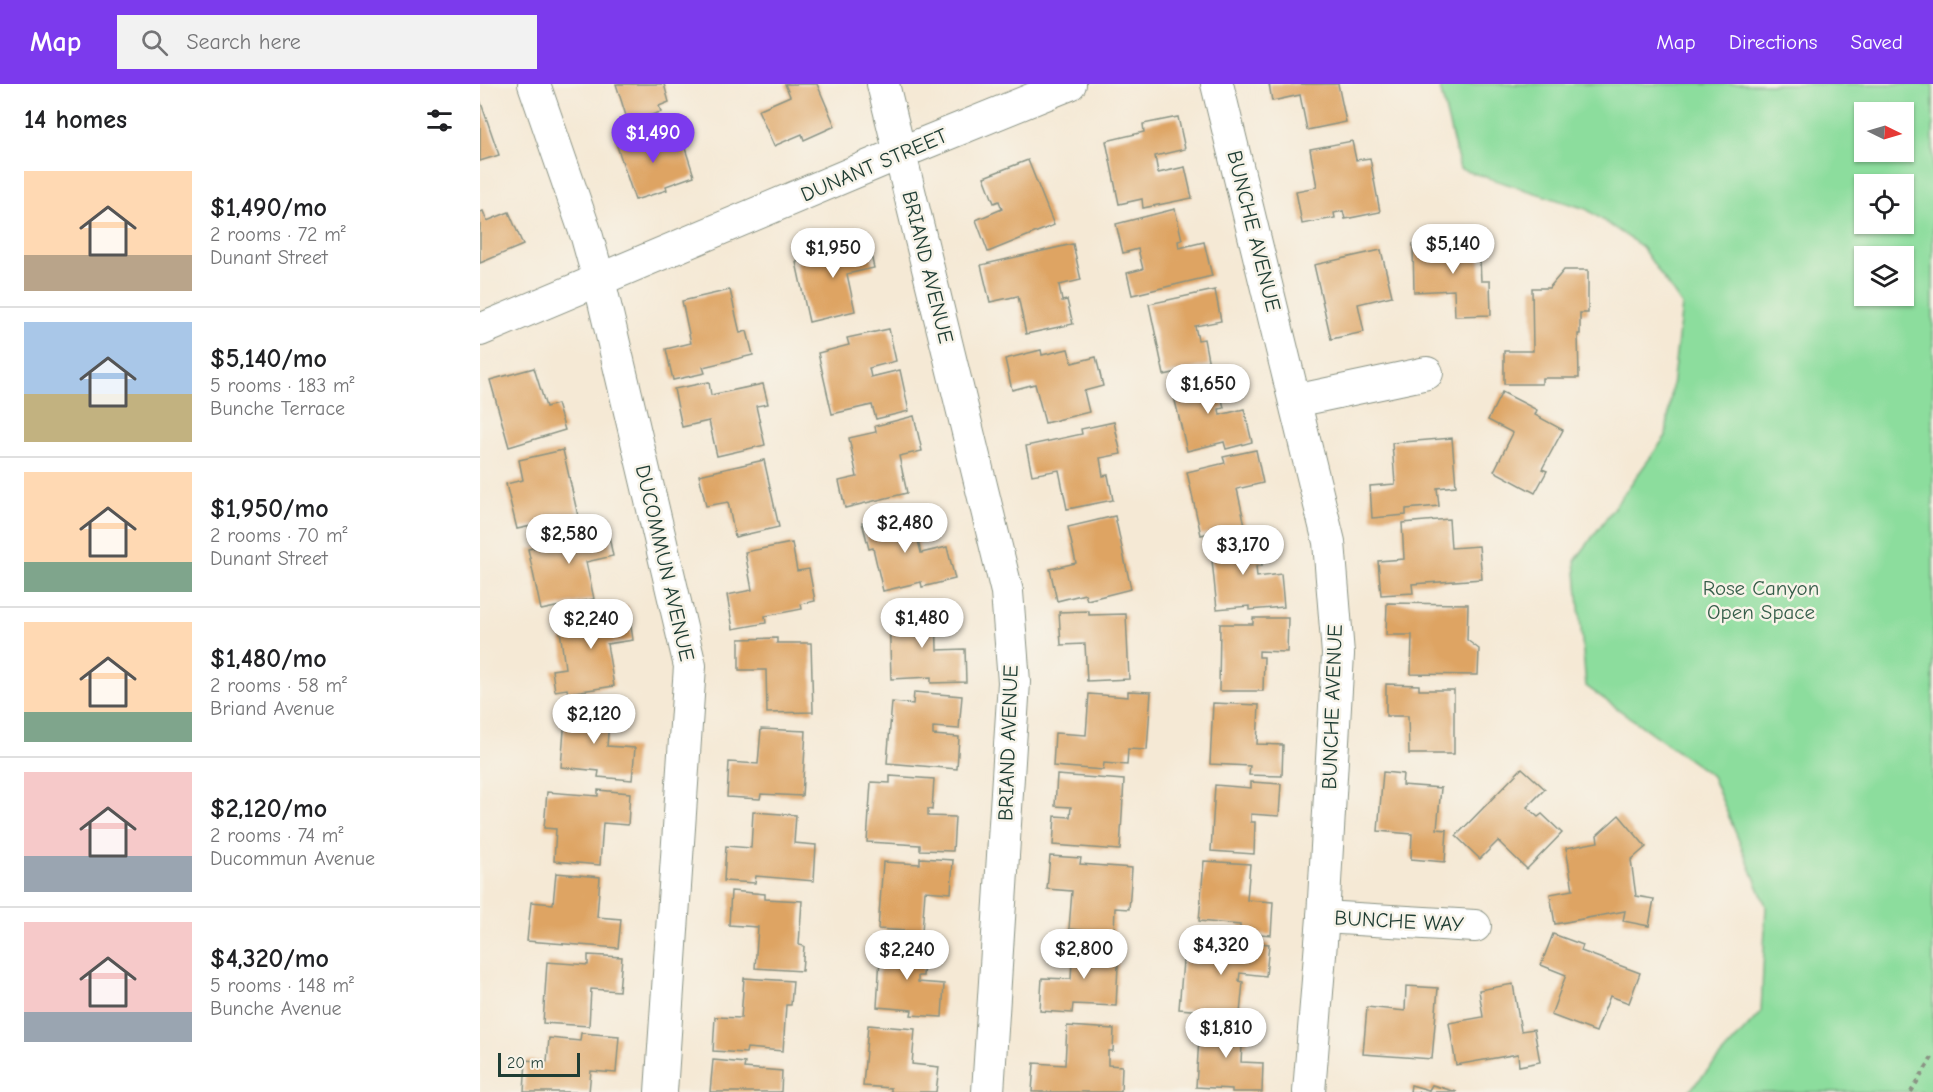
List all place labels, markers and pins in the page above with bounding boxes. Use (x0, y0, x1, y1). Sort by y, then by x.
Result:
pin: $1,490 (604, 113, 702, 164)
pin: $5,140 (1404, 224, 1502, 275)
pin: $1,950 (784, 228, 882, 279)
pin: $1,650 (1159, 364, 1257, 415)
pin: $2,480 (856, 503, 954, 554)
pin: $2,580 (520, 514, 618, 565)
pin: $3,170 (1194, 525, 1292, 576)
pin: $1,480 (873, 598, 971, 649)
pin: $2,240 (542, 599, 640, 650)
pin: $2,120 (545, 694, 643, 745)
pin: $4,320 (1172, 925, 1270, 976)
pin: $2,800 (1035, 929, 1133, 980)
pin: $2,240 (858, 930, 956, 981)
pin: $1,810 (1177, 1008, 1275, 1059)

